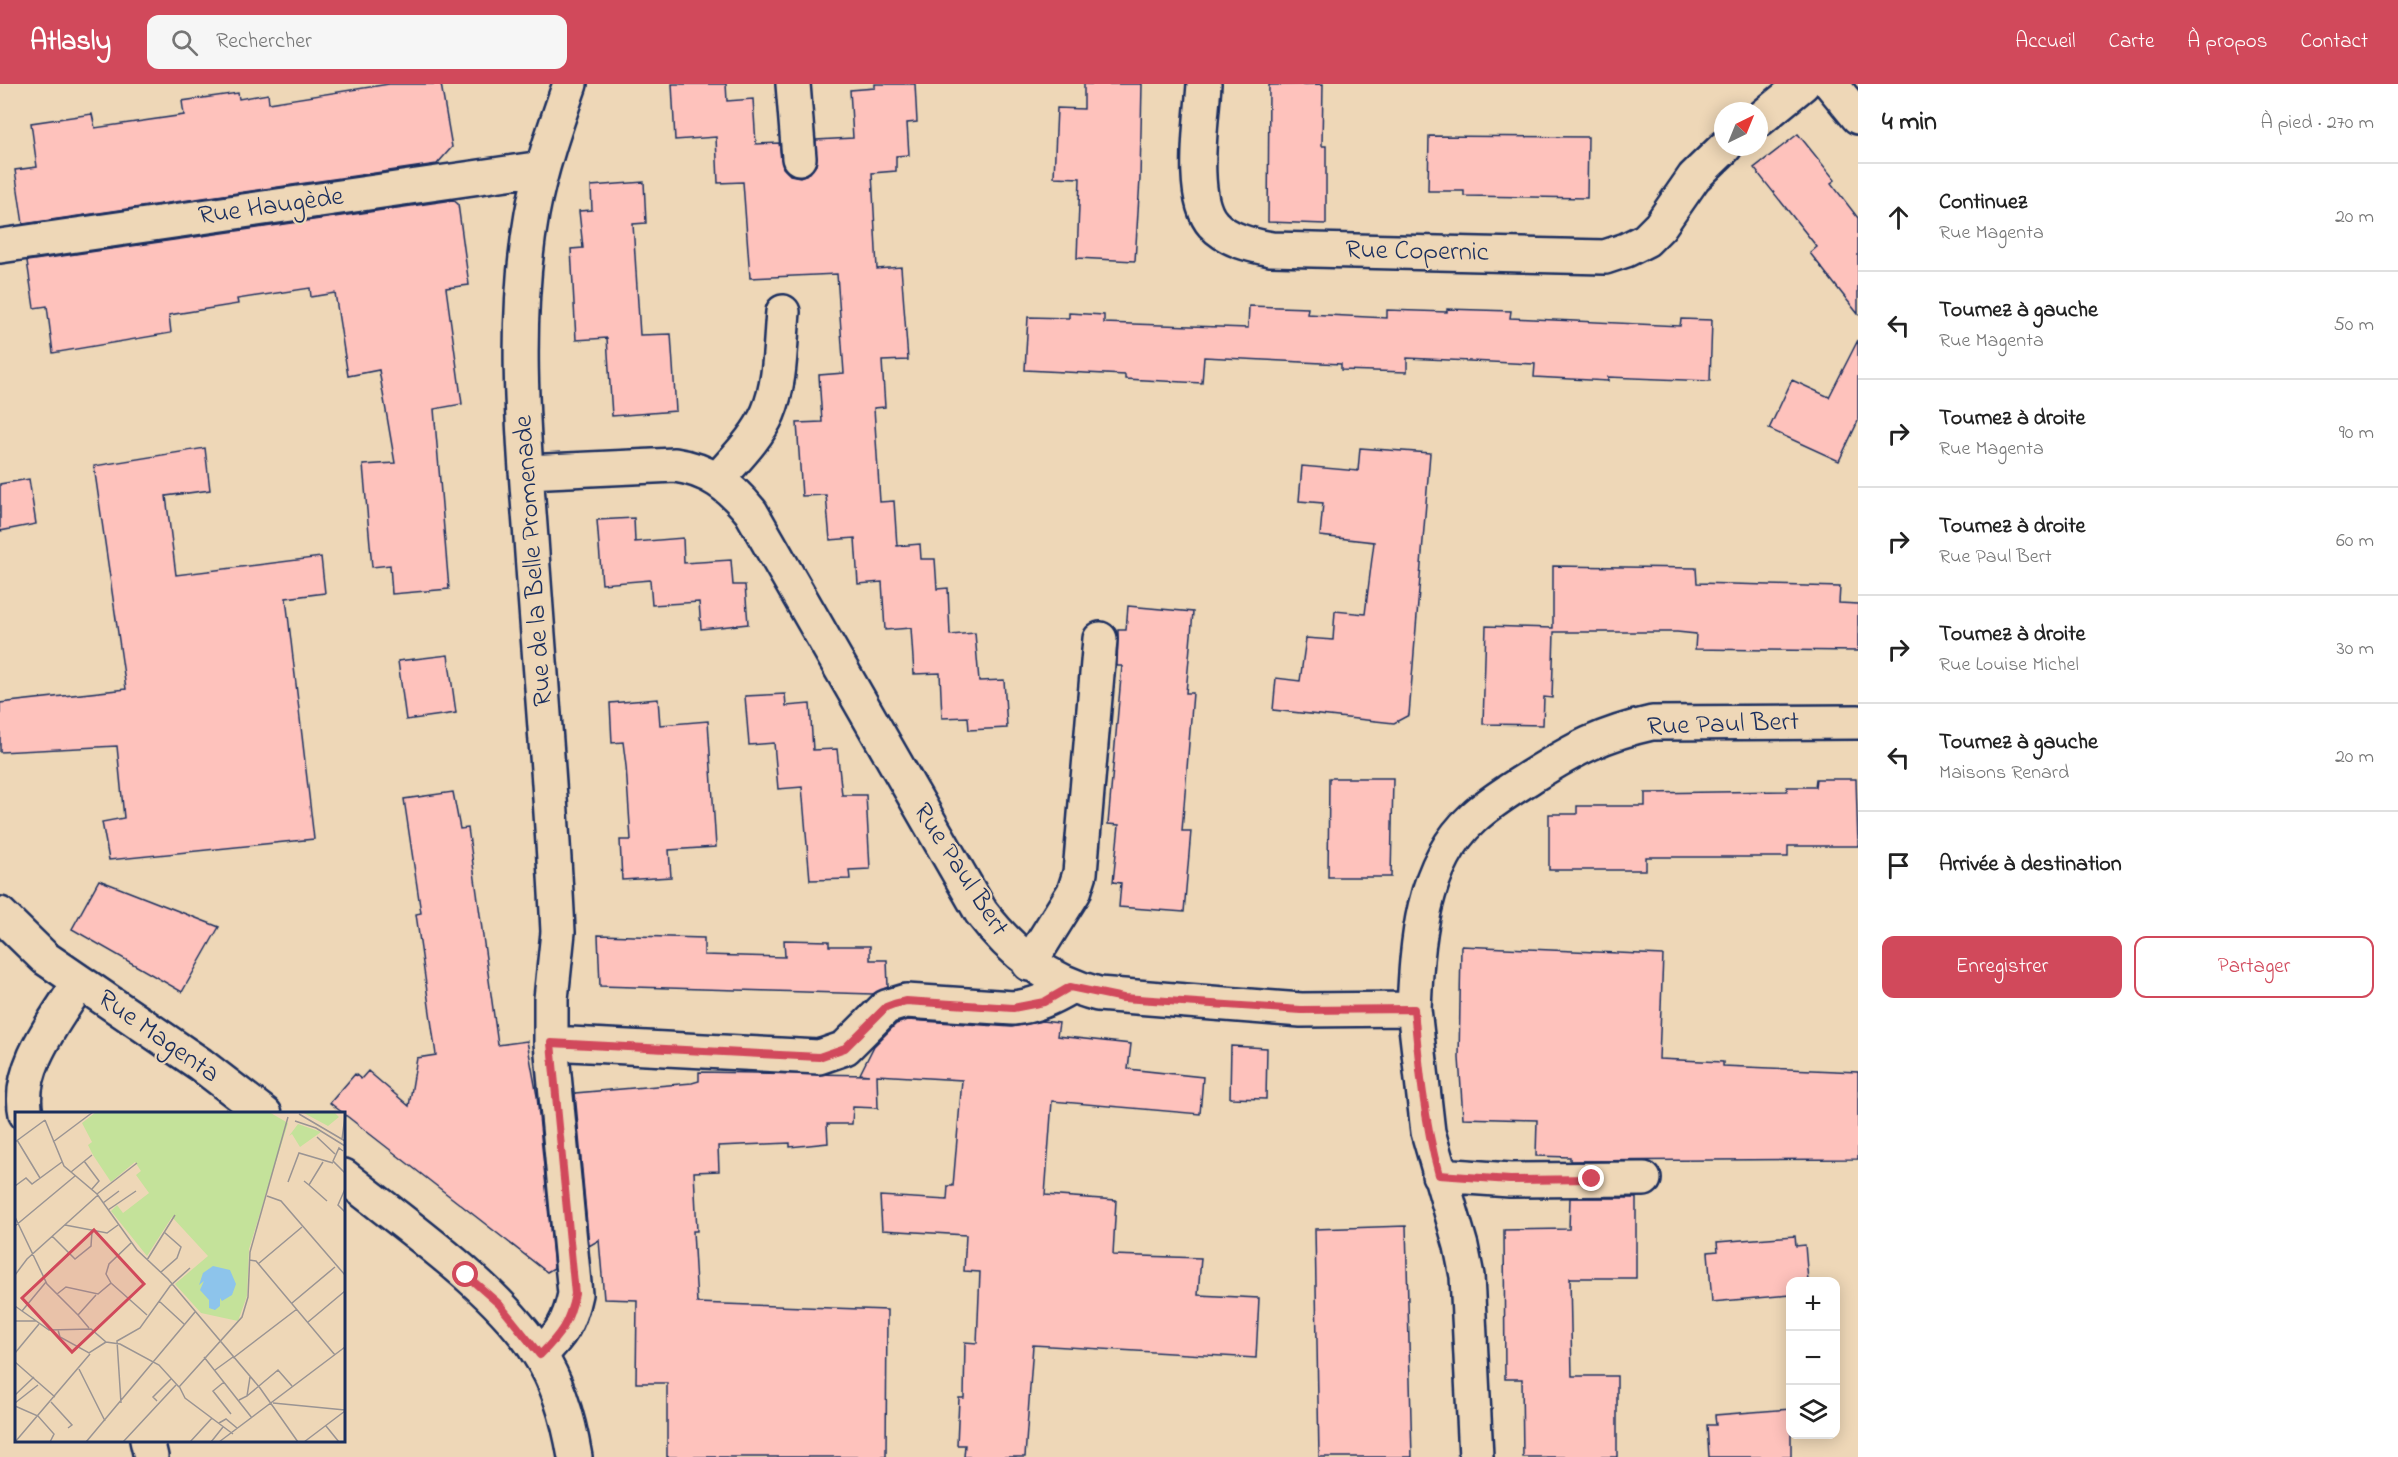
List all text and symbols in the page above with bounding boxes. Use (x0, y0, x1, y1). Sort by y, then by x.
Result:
search box (147, 15, 567, 69)
text: Atlasly (30, 22, 111, 63)
icon: search (168, 26, 201, 59)
text: Rechercher (216, 26, 312, 58)
text: Accueil (2015, 27, 2076, 57)
text: Carte (2109, 27, 2154, 57)
text: À propos (2187, 27, 2267, 57)
text: Contact (2300, 27, 2368, 57)
north arrow (1714, 102, 1768, 156)
text: 4 min (1882, 104, 1937, 142)
text: À pied · 270 m (2260, 109, 2374, 138)
street label: Rue Haugède (196, 177, 347, 236)
text: Continuez (1939, 187, 2027, 219)
icon: ahead (1882, 201, 1915, 234)
text: 20 m (2335, 203, 2374, 232)
text: Rue Magenta (1939, 219, 2044, 248)
street label: Rue Copernic (1345, 231, 1489, 273)
text: Tournez à gauche (1939, 295, 2098, 327)
icon: left (1882, 309, 1915, 342)
text: 50 m (2333, 311, 2374, 340)
text: Rue Magenta (1939, 327, 2044, 356)
text: Tournez à droite (1939, 403, 2085, 435)
street label: Rue de la Belle Promenade (504, 413, 564, 708)
icon: right (1882, 417, 1915, 450)
text: 90 m (2339, 419, 2374, 448)
text: Rue Magenta (1939, 435, 2044, 464)
text: Tournez à droite (1939, 511, 2085, 543)
icon: right (1882, 525, 1915, 558)
text: 60 m (2336, 527, 2374, 556)
text: Rue Paul Bert (1939, 543, 2052, 572)
text: Tournez à droite (1939, 619, 2085, 651)
icon: right (1882, 633, 1915, 666)
text: 30 m (2337, 635, 2374, 664)
text: Rue Louise Michel (1939, 651, 2079, 680)
street label: Rue Paul Bert (1646, 703, 1800, 747)
text: Tournez à gauche (1939, 727, 2098, 759)
icon: left (1882, 741, 1915, 774)
text: 20 m (2335, 743, 2374, 772)
text: Maisons Renard (1939, 759, 2069, 788)
street label: Rue Paul Bert (902, 796, 1018, 944)
icon: arrive (1882, 849, 1915, 882)
text: Arrivée à destination (1939, 849, 2122, 881)
button: Enregistrer (1882, 936, 2122, 998)
button: Partager (2134, 936, 2374, 998)
street label: Rue Magenta (89, 980, 227, 1094)
inset map (15, 1112, 345, 1442)
route end (1578, 1165, 1604, 1191)
route start (452, 1261, 478, 1287)
map controls (1786, 1277, 1840, 1439)
button: + (1786, 1277, 1840, 1331)
button: − (1786, 1331, 1840, 1385)
button: layers (1786, 1385, 1840, 1439)

